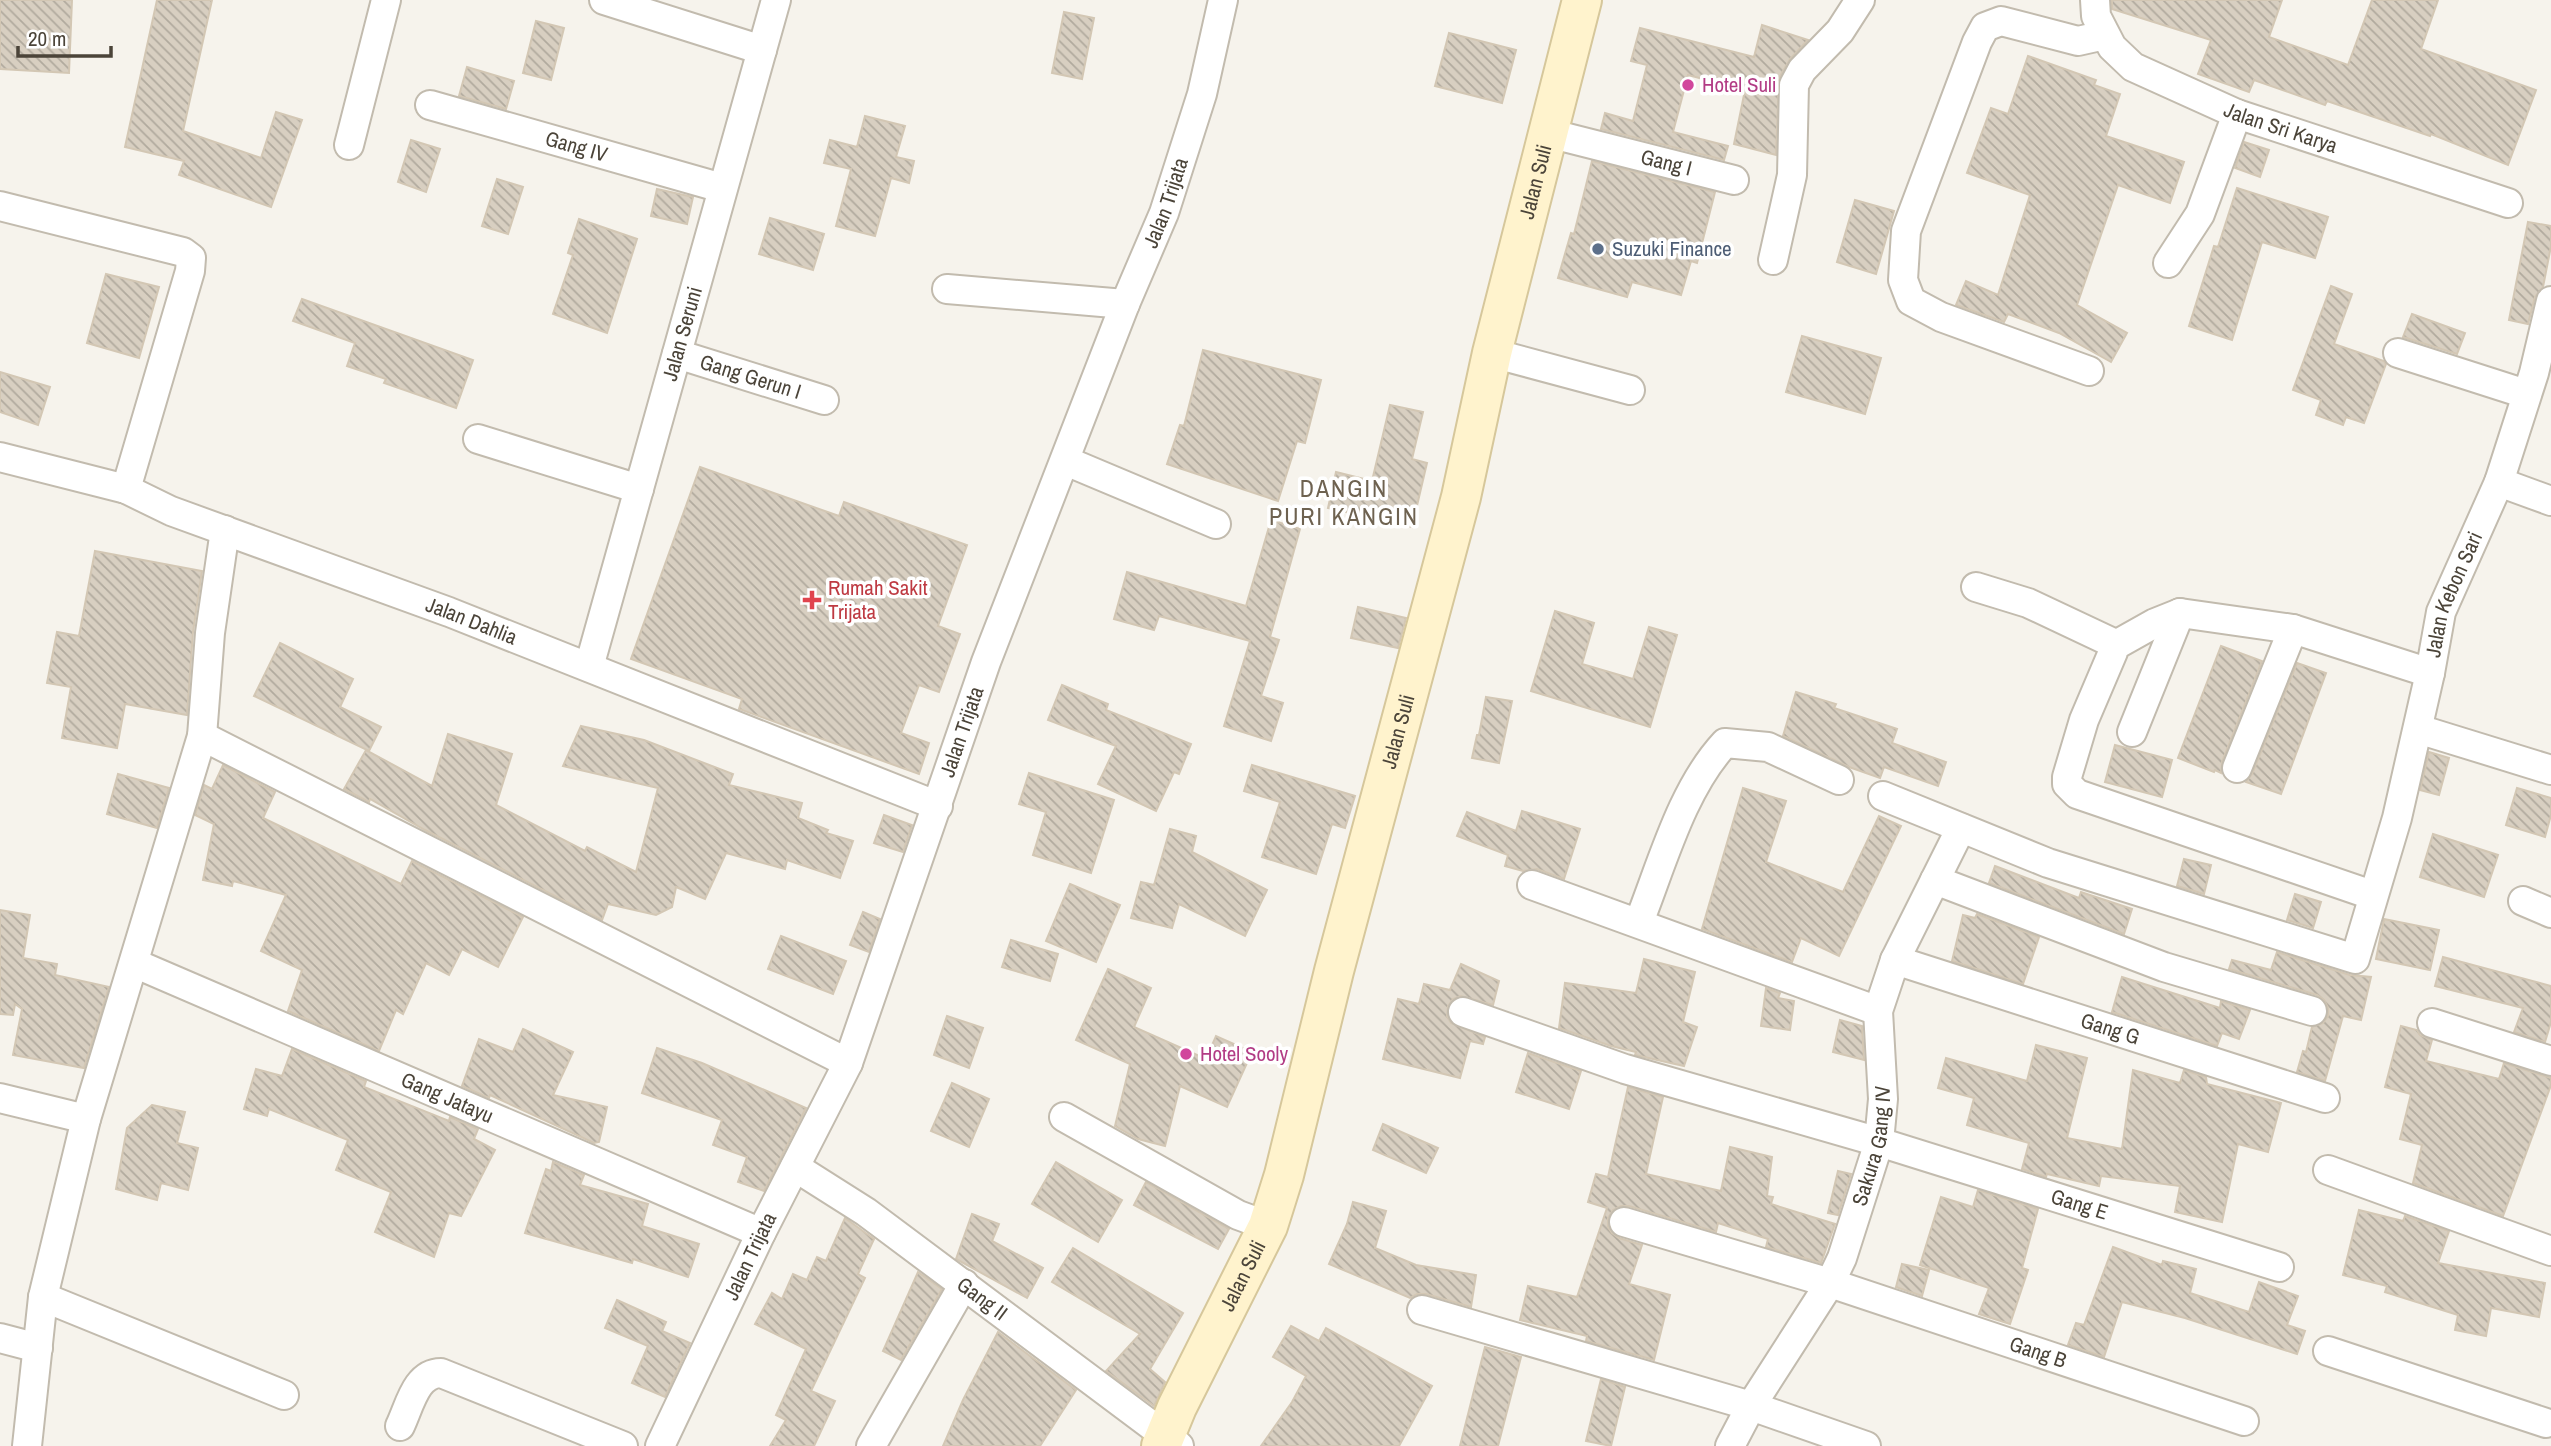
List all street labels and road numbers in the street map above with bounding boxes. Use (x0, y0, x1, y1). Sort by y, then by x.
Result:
street label: Jalan Sri Karya (2219, 95, 2342, 160)
street label: Gang IV (542, 123, 611, 169)
street label: Jalan Suli (1512, 141, 1559, 222)
street label: Gang I (1638, 142, 1695, 183)
street label: Jalan Trijata (1136, 154, 1195, 252)
street label: Jalan Seruni (655, 283, 709, 384)
street label: Gang Gerun I (696, 347, 805, 406)
street label: Jalan Kebon Sari (2418, 527, 2489, 659)
street label: Jalan Dahlia (422, 590, 522, 652)
street label: Jalan Trijata (933, 682, 991, 781)
street label: Jalan Suli (1374, 691, 1421, 772)
street label: Gang G (2077, 1006, 2144, 1052)
street label: Gang Jatayu (397, 1065, 498, 1130)
street label: Sakura Gang IV (1845, 1084, 1897, 1209)
street label: Gang E (2047, 1182, 2112, 1227)
street label: Jalan Trijata (716, 1207, 783, 1305)
street label: Jalan Suli (1213, 1235, 1272, 1316)
street label: Gang II (951, 1270, 1014, 1327)
street label: Gang B (2006, 1329, 2070, 1375)

